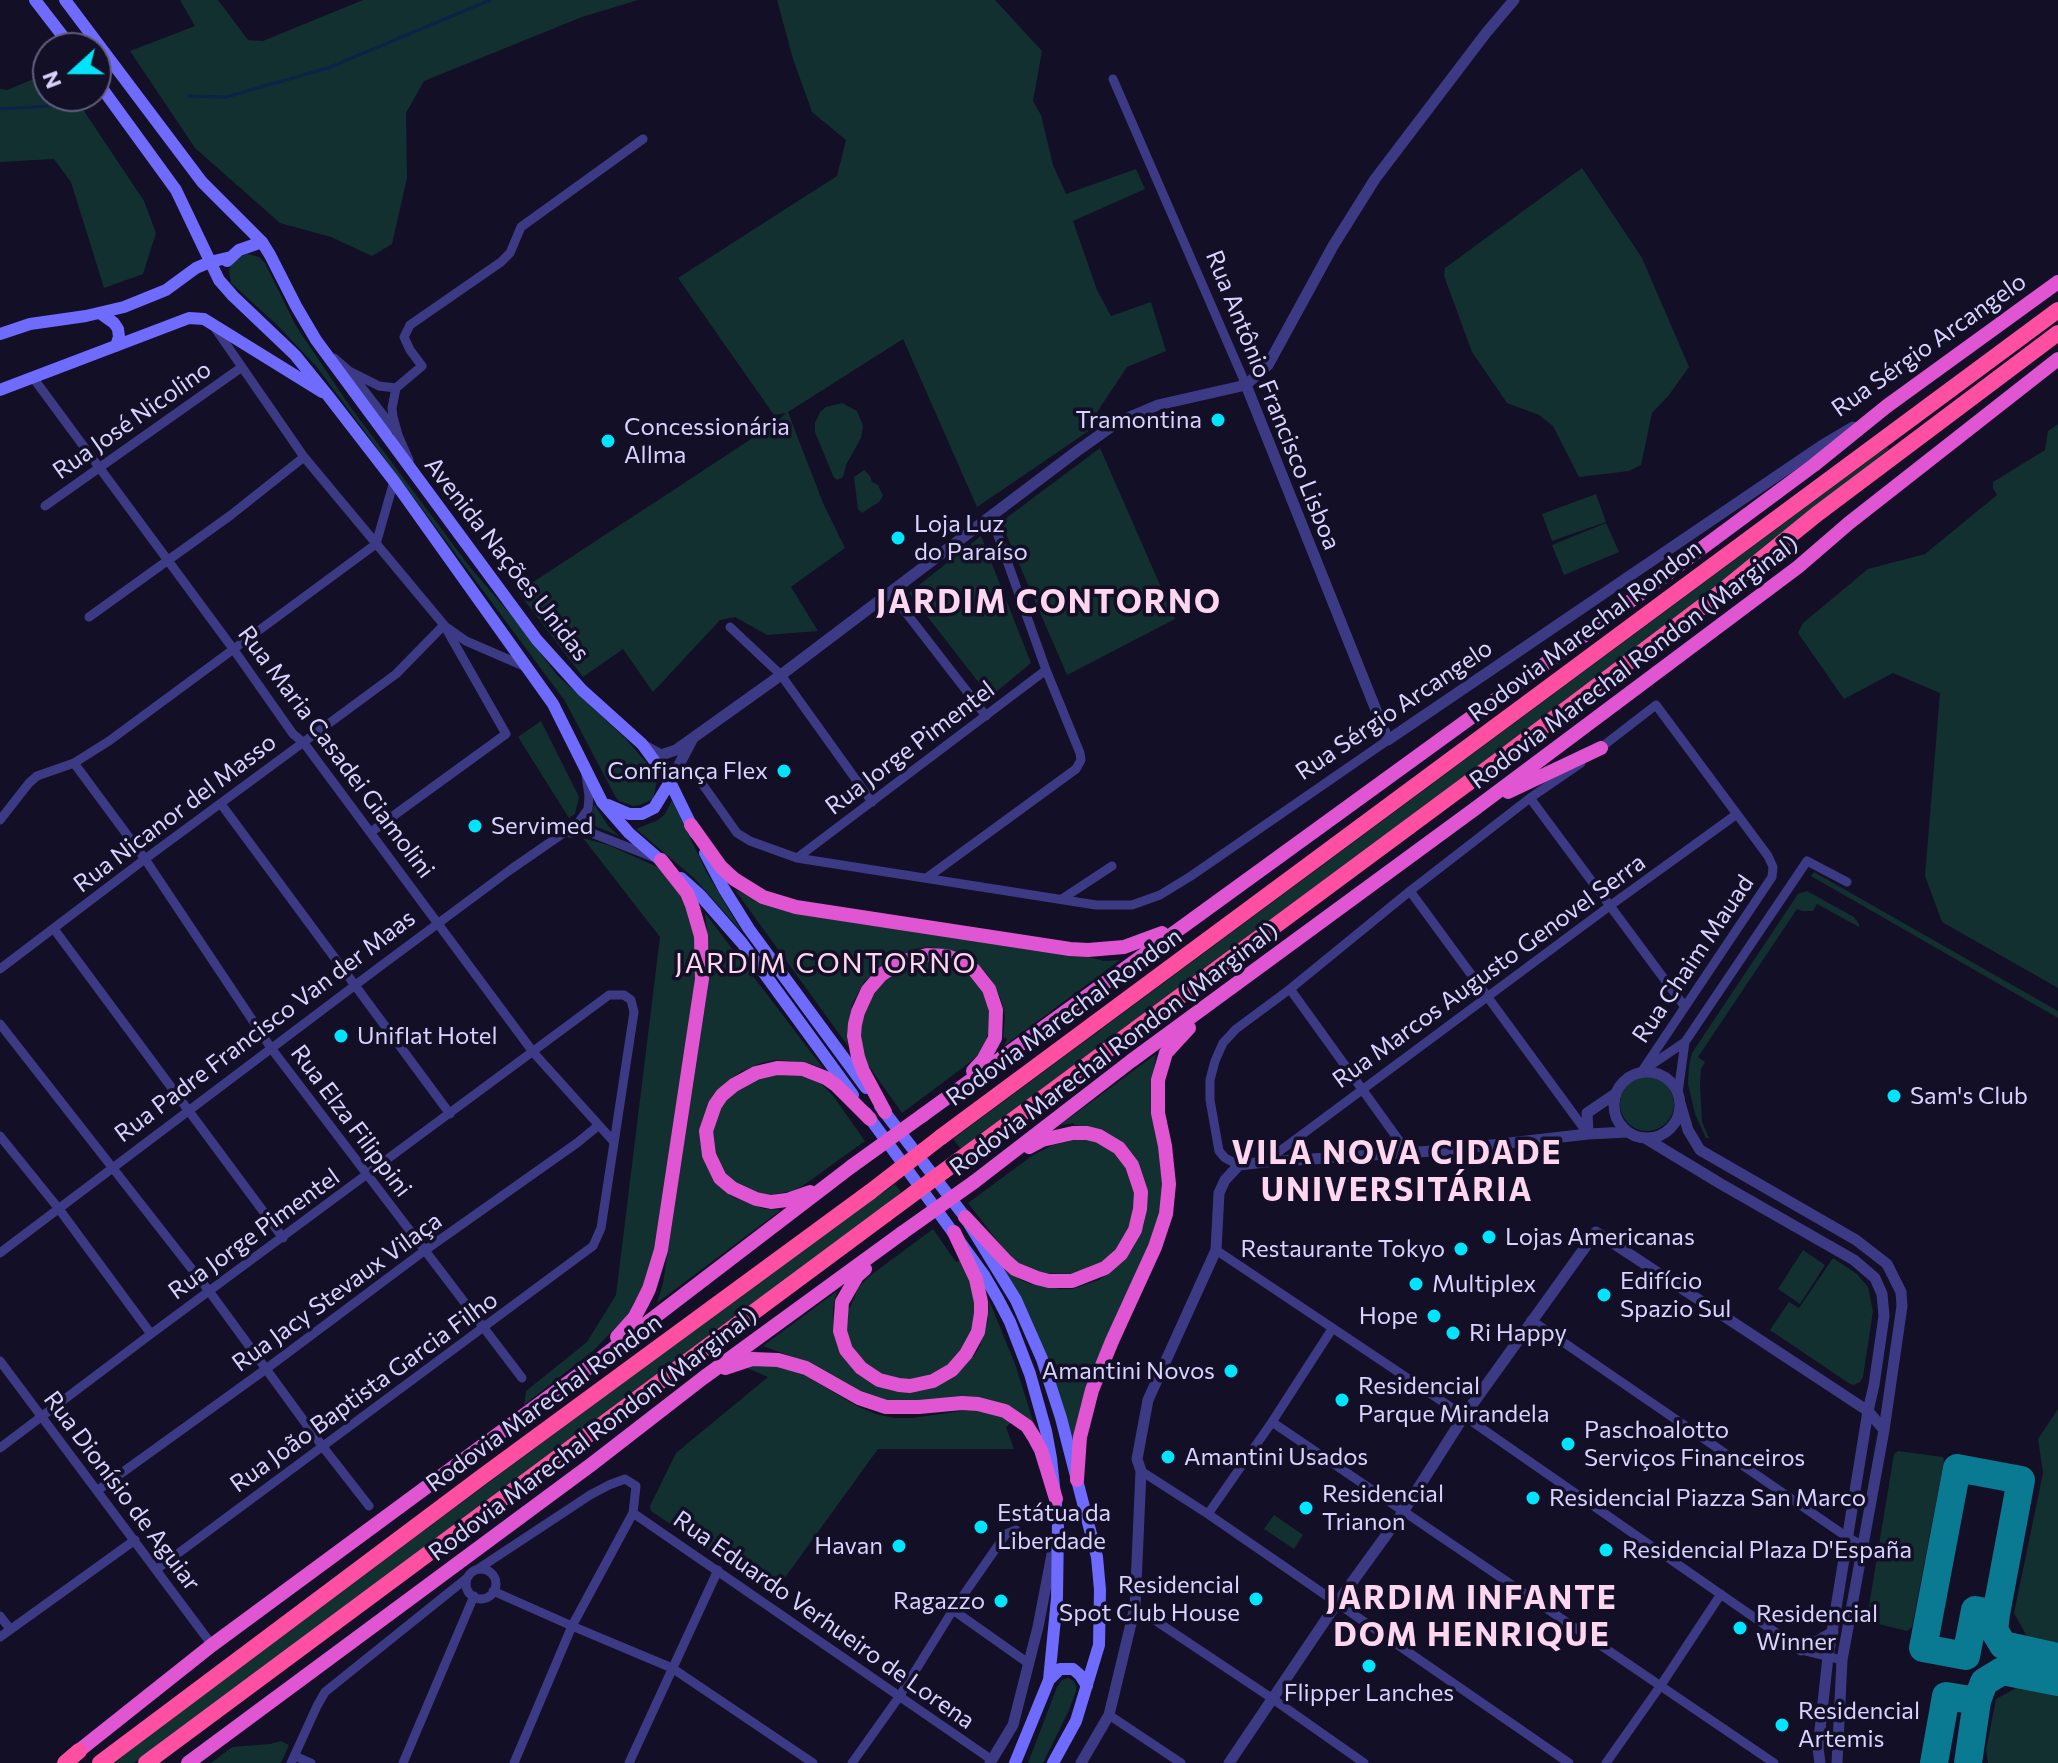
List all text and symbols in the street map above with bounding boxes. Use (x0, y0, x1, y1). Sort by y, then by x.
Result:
north arrow (32, 32, 112, 112)
text: N (35, 68, 67, 93)
street label: Rua Antônio Francisco Lisboa (1200, 246, 1346, 554)
street label: Rua Sérgio Arcangelo (1826, 267, 2032, 423)
street label: Rua José Nicolino (47, 355, 217, 485)
place label: Tramontina (1075, 406, 1202, 434)
marker: Tramontina (1209, 411, 1227, 429)
place label: Concessionária Allma (624, 413, 790, 469)
marker: Concessionária Allma (599, 432, 617, 450)
street label: Avenida Nações Unidas (418, 451, 596, 667)
place label: Loja Luz do Paraíso (914, 510, 1028, 566)
marker: Loja Luz do Paraíso (889, 529, 907, 547)
street label: Rodovia Marechal Rondon (Marginal) (1464, 529, 1804, 795)
street label: Rodovia Marechal Rondon (1463, 534, 1707, 728)
district label: JARDIM CONTORNO (876, 583, 1222, 621)
street label: Rua Maria Casadei Giamolini (232, 620, 440, 884)
street label: Rua Sérgio Arcangelo (1290, 634, 1498, 786)
street label: Rua Jorge Pimentel (820, 675, 1000, 821)
street label: Rua Nicanor del Masso (68, 727, 282, 899)
place label: Confiança Flex (607, 757, 768, 785)
marker: Confiança Flex (775, 762, 793, 780)
place label: Servimed (491, 812, 593, 840)
marker: Servimed (466, 817, 484, 835)
street label: Rua Marcos Augusto Genovel Serra (1327, 848, 1651, 1094)
street label: Rua Chaim Mauad (1626, 870, 1760, 1048)
street label: Rua Padre Francisco Van der Maas (109, 904, 421, 1148)
street label: Rodovia Marechal Rondon (Marginal) (944, 916, 1284, 1182)
street label: Rodovia Marechal Rondon (941, 922, 1187, 1112)
district label: JARDIM CONTORNO (675, 947, 977, 981)
place label: Uniflat Hotel (357, 1022, 498, 1050)
marker: Uniflat Hotel (332, 1027, 350, 1045)
street label: Rua Elza Filippini (285, 1039, 417, 1203)
place label: Sam's Club (1910, 1082, 2028, 1110)
marker: Sam's Club (1885, 1087, 1903, 1105)
district label: VILA NOVA CIDADE UNIVERSITÁRIA (1231, 1134, 1563, 1209)
street label: Rua Jorge Pimentel (163, 1162, 345, 1306)
street label: Rua Jacy Stevaux Vilaça (227, 1206, 447, 1378)
place label: Lojas Americanas (1505, 1223, 1695, 1251)
marker: Lojas Americanas (1480, 1228, 1498, 1246)
place label: Restaurante Tokyo (1241, 1235, 1445, 1263)
marker: Restaurante Tokyo (1452, 1240, 1470, 1258)
place label: Edifício Spazio Sul (1620, 1267, 1731, 1323)
place label: Multiplex (1432, 1270, 1536, 1298)
marker: Multiplex (1407, 1275, 1425, 1293)
street label: Rua João Baptista Garcia Filho (225, 1285, 503, 1499)
marker: Edifício Spazio Sul (1595, 1286, 1613, 1304)
street label: Rodovia Marechal Rondon (Marginal) (423, 1301, 763, 1567)
place label: Hope (1359, 1302, 1418, 1330)
marker: Hope (1425, 1307, 1443, 1325)
street label: Rodovia Marechal Rondon (421, 1308, 667, 1498)
place label: Ri Happy (1469, 1319, 1567, 1347)
marker: Ri Happy (1444, 1324, 1462, 1342)
place label: Amantini Novos (1042, 1357, 1215, 1385)
marker: Amantini Novos (1222, 1362, 1240, 1380)
place label: Residencial Parque Mirandela (1358, 1372, 1549, 1428)
street label: Rua Dionísio de Aguiar (38, 1386, 206, 1596)
marker: Residencial Parque Mirandela (1333, 1391, 1351, 1409)
place label: Paschoalotto Serviços Financeiros (1584, 1416, 1805, 1472)
marker: Paschoalotto Serviços Financeiros (1559, 1435, 1577, 1453)
place label: Amantini Usados (1184, 1443, 1368, 1471)
marker: Amantini Usados (1159, 1448, 1177, 1466)
place label: Residencial Trianon (1322, 1480, 1444, 1536)
place label: Residencial Piazza San Marco (1549, 1484, 1866, 1512)
marker: Residencial Piazza San Marco (1524, 1489, 1542, 1507)
place label: Estátua da Liberdade (997, 1499, 1111, 1555)
marker: Residencial Trianon (1297, 1499, 1315, 1517)
street label: Rua Eduardo Verhueiro de Lorena (668, 1505, 980, 1735)
marker: Estátua da Liberdade (972, 1518, 990, 1536)
place label: Havan (814, 1532, 883, 1560)
place label: Residencial Plaza D'España (1622, 1536, 1912, 1564)
marker: Havan (890, 1537, 908, 1555)
marker: Residencial Plaza D'España (1597, 1541, 1615, 1559)
place label: Residencial Spot Club House (1059, 1571, 1240, 1627)
district label: JARDIM INFANTE DOM HENRIQUE (1326, 1579, 1618, 1654)
place label: Ragazzo (893, 1587, 985, 1615)
marker: Residencial Spot Club House (1247, 1590, 1265, 1608)
marker: Ragazzo (992, 1592, 1010, 1610)
place label: Residencial Winner (1756, 1600, 1878, 1656)
marker: Residencial Winner (1731, 1619, 1749, 1637)
marker: Flipper Lanches (1360, 1657, 1378, 1675)
place label: Flipper Lanches (1284, 1679, 1454, 1707)
place label: Residencial Artemis (1798, 1697, 1920, 1753)
marker: Residencial Artemis (1773, 1716, 1791, 1734)

